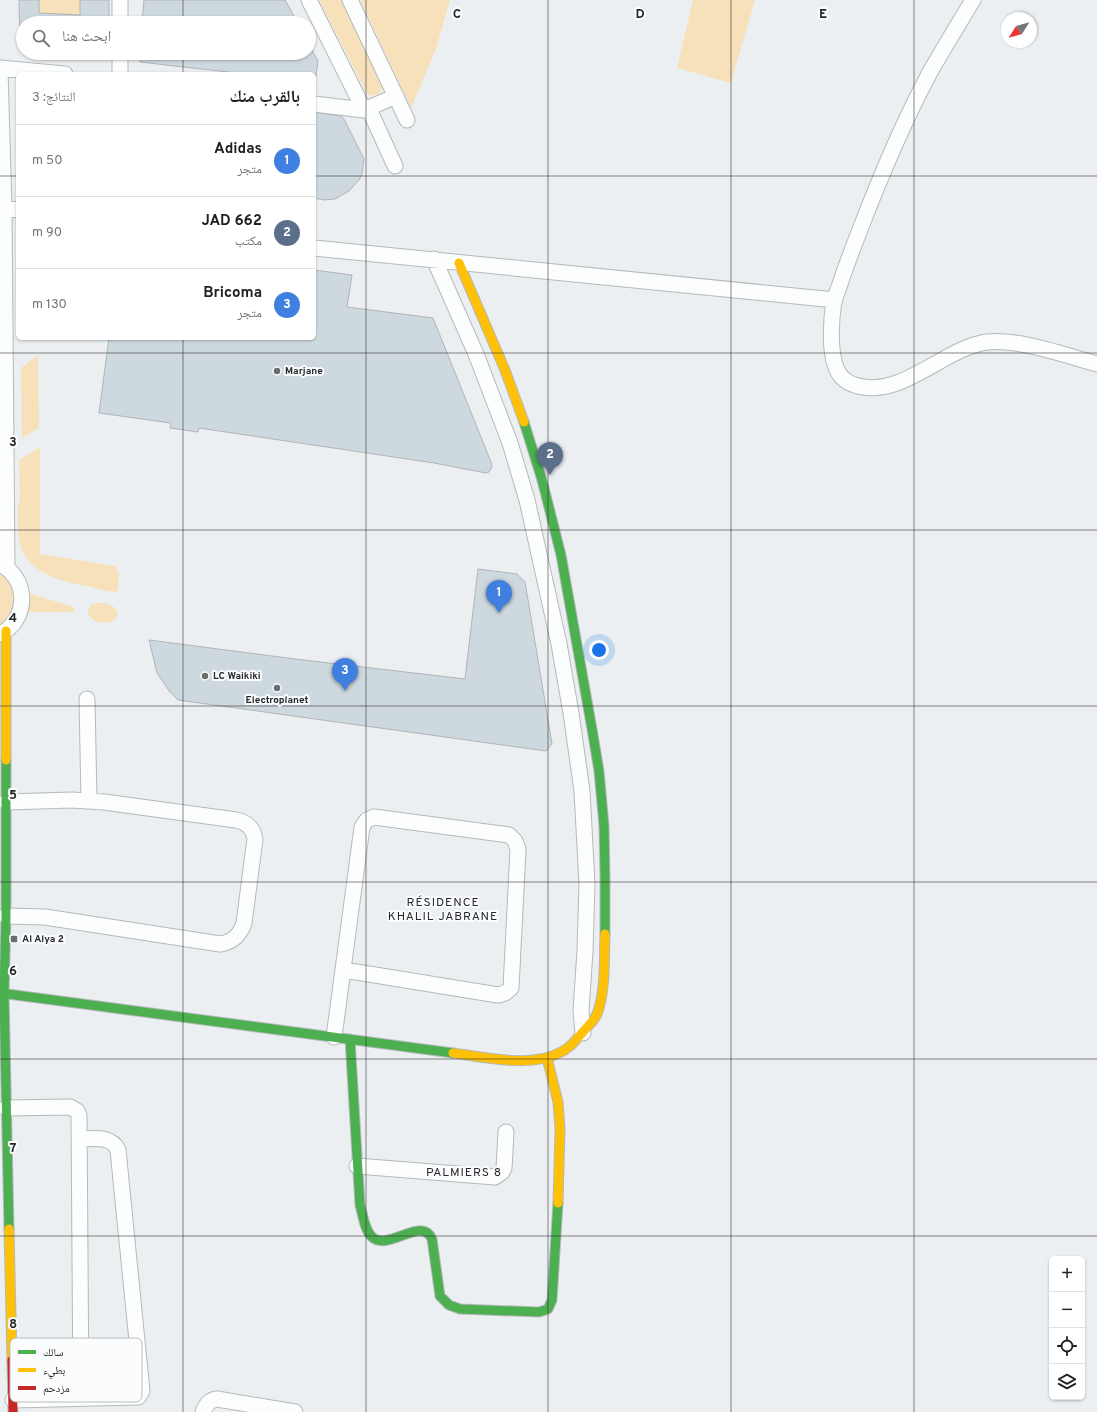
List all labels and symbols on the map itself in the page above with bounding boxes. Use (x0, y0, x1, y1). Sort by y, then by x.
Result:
text: C (453, 7, 461, 23)
text: D (635, 7, 645, 23)
text: E (819, 7, 827, 23)
north arrow (1001, 12, 1037, 48)
place label: Marjane (285, 365, 323, 378)
marker: Marjane (272, 366, 282, 376)
text: 3 (9, 435, 17, 451)
pin: 2 (537, 442, 563, 475)
pin: 1 (486, 580, 512, 613)
text: 4 (9, 611, 17, 627)
your location (589, 640, 609, 660)
pin: 3 (332, 658, 358, 691)
place label: LC Waikiki (213, 670, 261, 683)
marker: LC Waikiki (200, 671, 210, 681)
marker: Electroplanet (272, 683, 282, 693)
place label: Electroplanet (246, 694, 309, 707)
text: 5 (9, 788, 17, 804)
district label: RÉSIDENCE KHALIL JABRANE (388, 895, 498, 925)
place label: Al Alya 2 (22, 933, 64, 946)
marker: Al Alya 2 (9, 934, 19, 944)
text: 6 (9, 964, 17, 980)
text: 7 (10, 1141, 17, 1157)
district label: PALMIERS 8 (426, 1165, 502, 1181)
text: 8 (9, 1317, 17, 1333)
legend (10, 1338, 142, 1402)
text: سالك (43, 1346, 63, 1360)
text: بطيء (43, 1364, 65, 1379)
text: مزدحم (43, 1382, 70, 1396)

